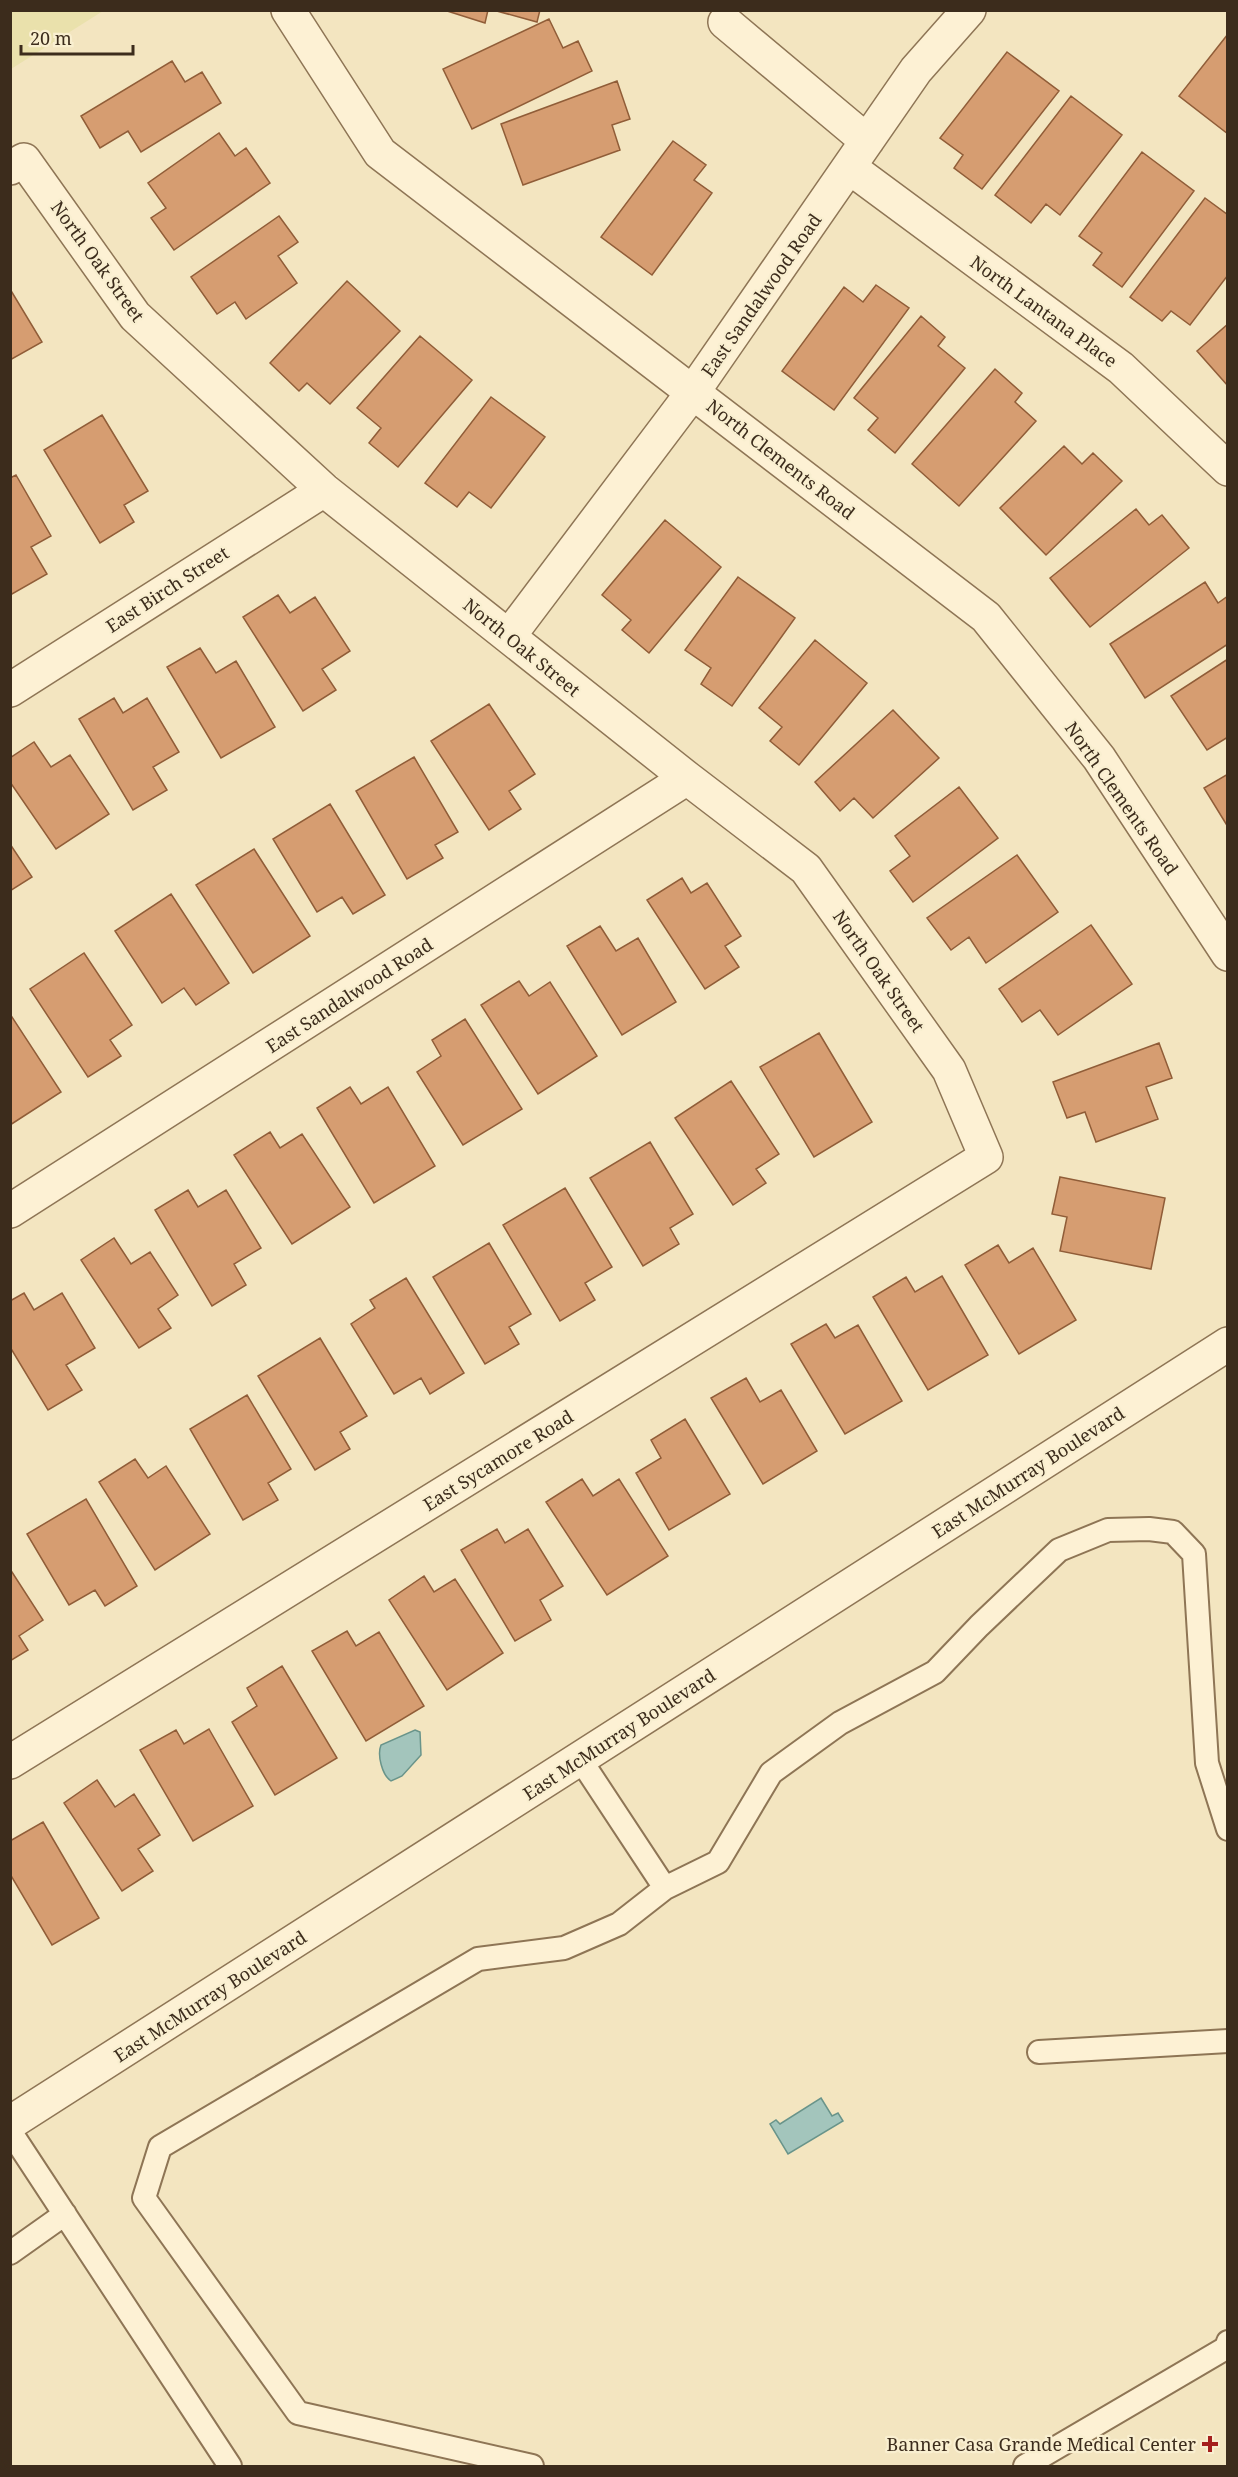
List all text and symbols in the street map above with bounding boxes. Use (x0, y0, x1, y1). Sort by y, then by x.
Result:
scale bar (21, 18, 134, 56)
text: 20 m (30, 26, 72, 50)
street label: North Oak Street (46, 196, 150, 326)
street label: East Sandalwood Road (695, 209, 827, 381)
street label: North Lantana Place (966, 250, 1122, 372)
street label: North Clements Road (702, 393, 860, 525)
street label: East Birch Street (101, 540, 233, 638)
street label: North Oak Street (459, 592, 585, 702)
street label: North Clements Road (1060, 717, 1184, 879)
street label: North Oak Street (828, 905, 930, 1037)
street label: East Sandalwood Road (261, 932, 437, 1058)
street label: East McMurray Boulevard (927, 1401, 1129, 1543)
street label: East Sycamore Road (418, 1404, 578, 1516)
street label: East McMurray Boulevard (518, 1663, 720, 1805)
street label: East McMurray Boulevard (109, 1925, 311, 2067)
place label: Banner Casa Grande Medical Center (887, 2432, 1197, 2456)
marker: Banner Casa Grande Medical Center (1201, 2435, 1219, 2453)

